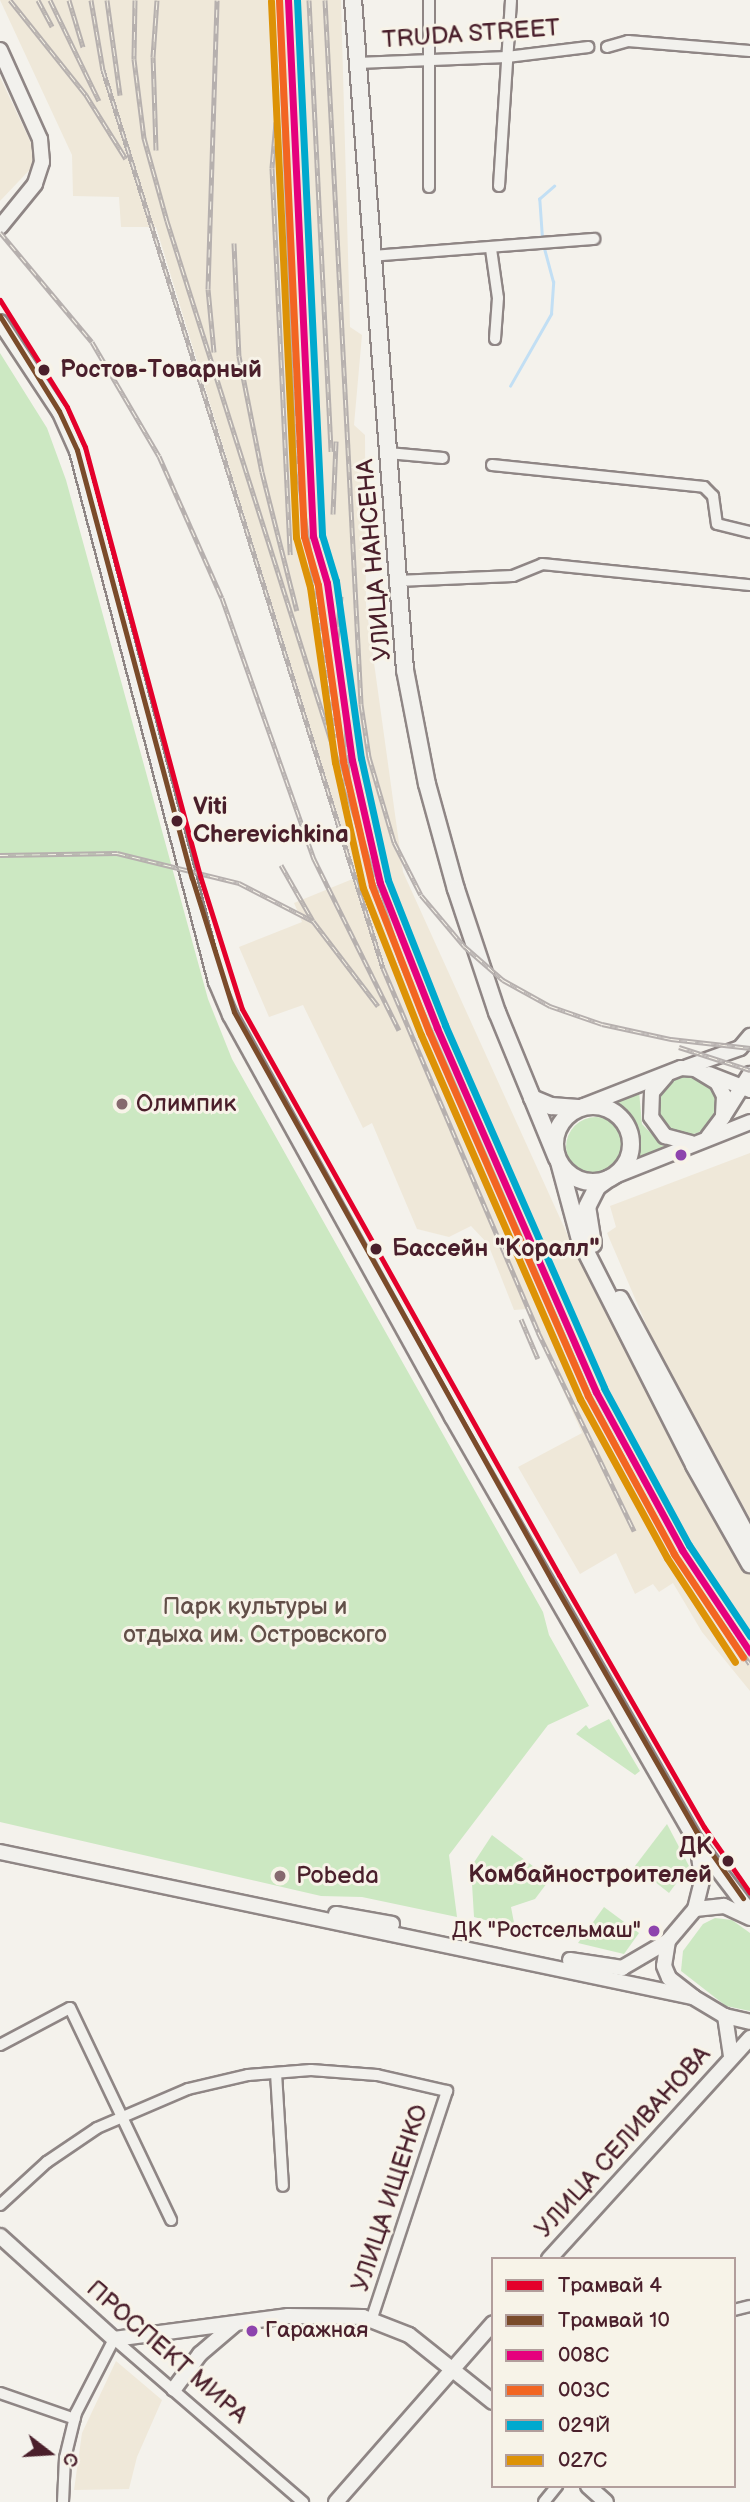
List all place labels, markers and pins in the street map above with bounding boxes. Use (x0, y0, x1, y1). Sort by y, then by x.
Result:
place label: Ростов-Товарный (60, 356, 262, 384)
marker: Ростов-Товарный (34, 360, 54, 380)
place label: Viti Cherevichkina (193, 793, 349, 849)
marker: Viti Cherevichkina (167, 811, 187, 831)
place label: Олимпик (136, 1090, 236, 1118)
marker: Олимпик (114, 1096, 130, 1112)
unlabelled marker (674, 1148, 688, 1162)
place label: Бассейн "Коралл" (392, 1235, 600, 1263)
marker: Бассейн "Коралл" (366, 1239, 386, 1259)
place label: ДК Комбайностроителей (468, 1833, 712, 1889)
marker: ДК Комбайностроителей (718, 1851, 738, 1871)
place label: Pobeda (296, 1862, 379, 1890)
marker: Pobeda (270, 1866, 290, 1886)
place label: ДК "Ростсельмаш" (452, 1918, 641, 1944)
marker: ДК "Ростсельмаш" (647, 1924, 661, 1938)
place label: Гаражная (265, 2318, 369, 2344)
marker: Гаражная (245, 2324, 259, 2338)

